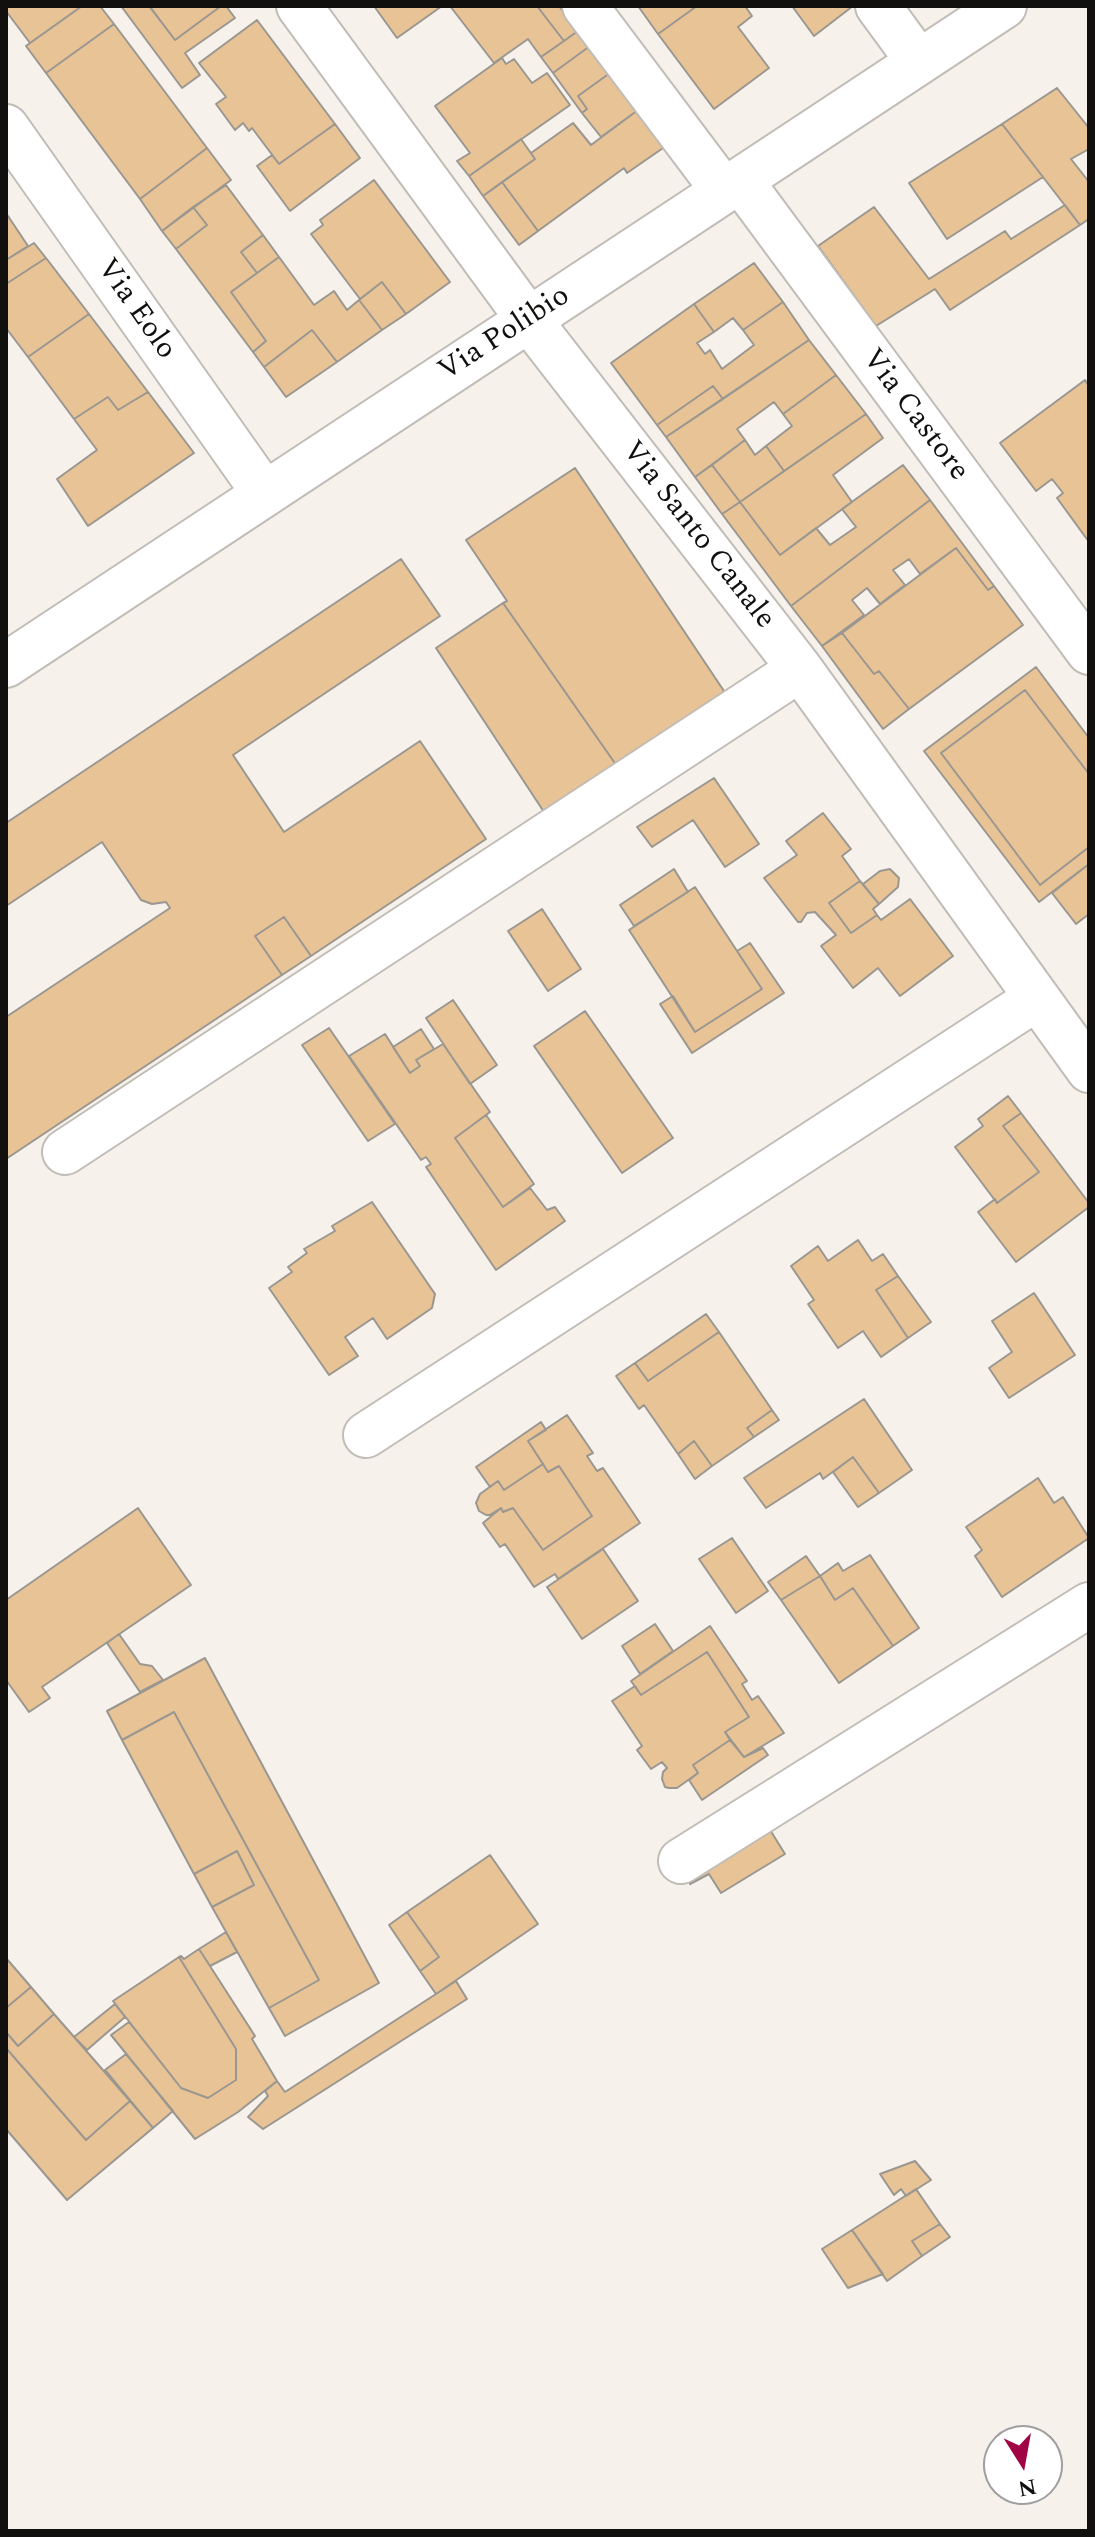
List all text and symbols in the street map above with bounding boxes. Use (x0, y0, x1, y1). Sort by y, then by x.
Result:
street label: Via Eolo (87, 253, 183, 367)
street label: Via Polibio (433, 279, 577, 391)
street label: Via Castore (853, 343, 975, 489)
street label: Via Santo Canale (613, 435, 781, 637)
north arrow (983, 2425, 1063, 2505)
text: N (1015, 2469, 1039, 2505)

